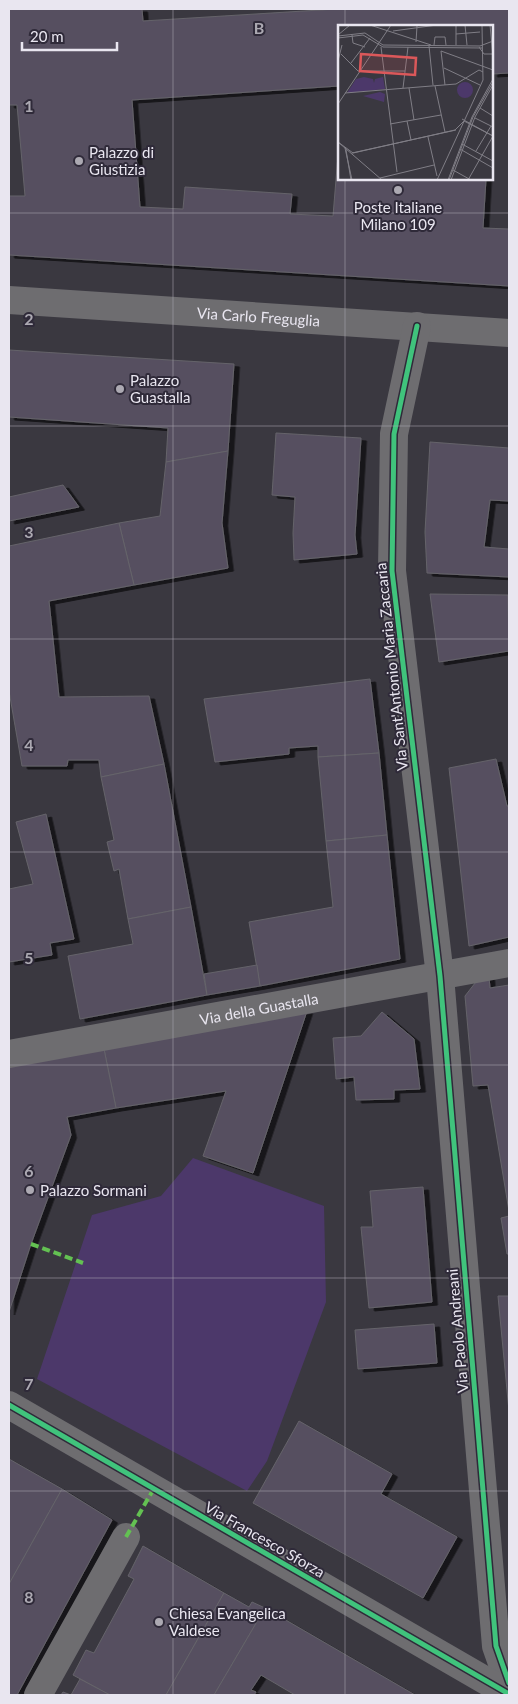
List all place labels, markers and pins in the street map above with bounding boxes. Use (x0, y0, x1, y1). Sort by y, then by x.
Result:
place label: Palazzo di Giustizia (89, 143, 154, 178)
marker: Palazzo di Giustizia (73, 155, 85, 167)
marker: Poste Italiane Milano 109 (392, 184, 404, 196)
place label: Poste Italiane Milano 109 (354, 198, 442, 233)
place label: Palazzo Guastalla (130, 371, 191, 406)
marker: Palazzo Guastalla (114, 383, 126, 395)
place label: Palazzo Sormani (40, 1181, 147, 1199)
marker: Palazzo Sormani (24, 1184, 36, 1196)
place label: Chiesa Evangelica Valdese (169, 1604, 286, 1639)
marker: Chiesa Evangelica Valdese (153, 1616, 165, 1628)

